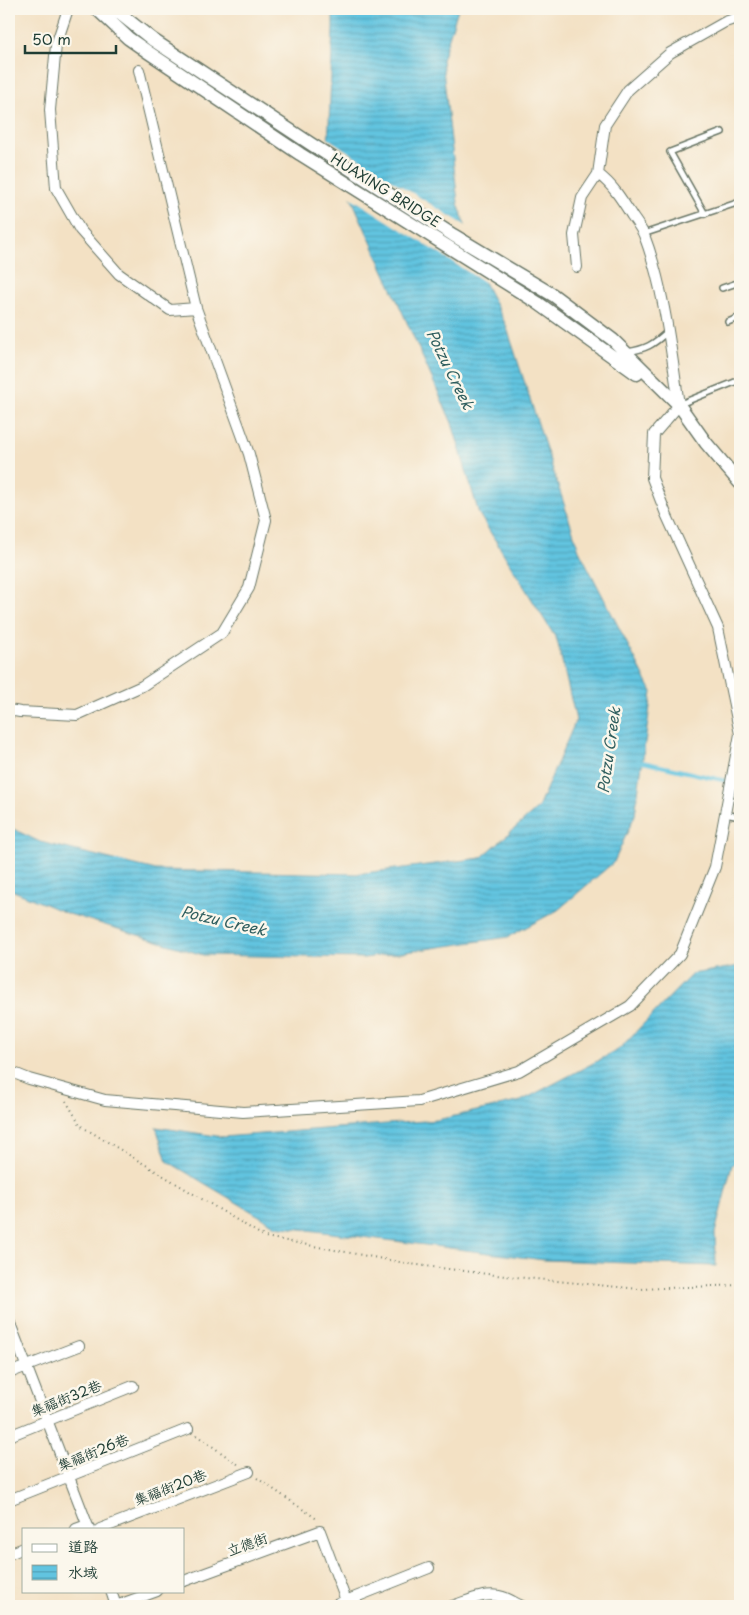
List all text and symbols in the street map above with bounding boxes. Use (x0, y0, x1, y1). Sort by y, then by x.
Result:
scale bar (25, 22, 116, 54)
text: 50 m (32, 27, 71, 50)
street label: HUAXING BRIDGE (327, 148, 445, 232)
water label: Potzu Creek (422, 325, 481, 414)
water label: Potzu Creek (591, 705, 626, 795)
water label: Potzu Creek (179, 899, 270, 941)
street label: 集福街32巷 (27, 1374, 106, 1422)
street label: 集福街26巷 (54, 1428, 133, 1476)
street label: 集福街20巷 (131, 1463, 210, 1510)
street label: 立德街 (224, 1527, 270, 1561)
legend (22, 1528, 185, 1592)
text: 道路 (68, 1534, 98, 1557)
text: 水域 (68, 1560, 98, 1583)

